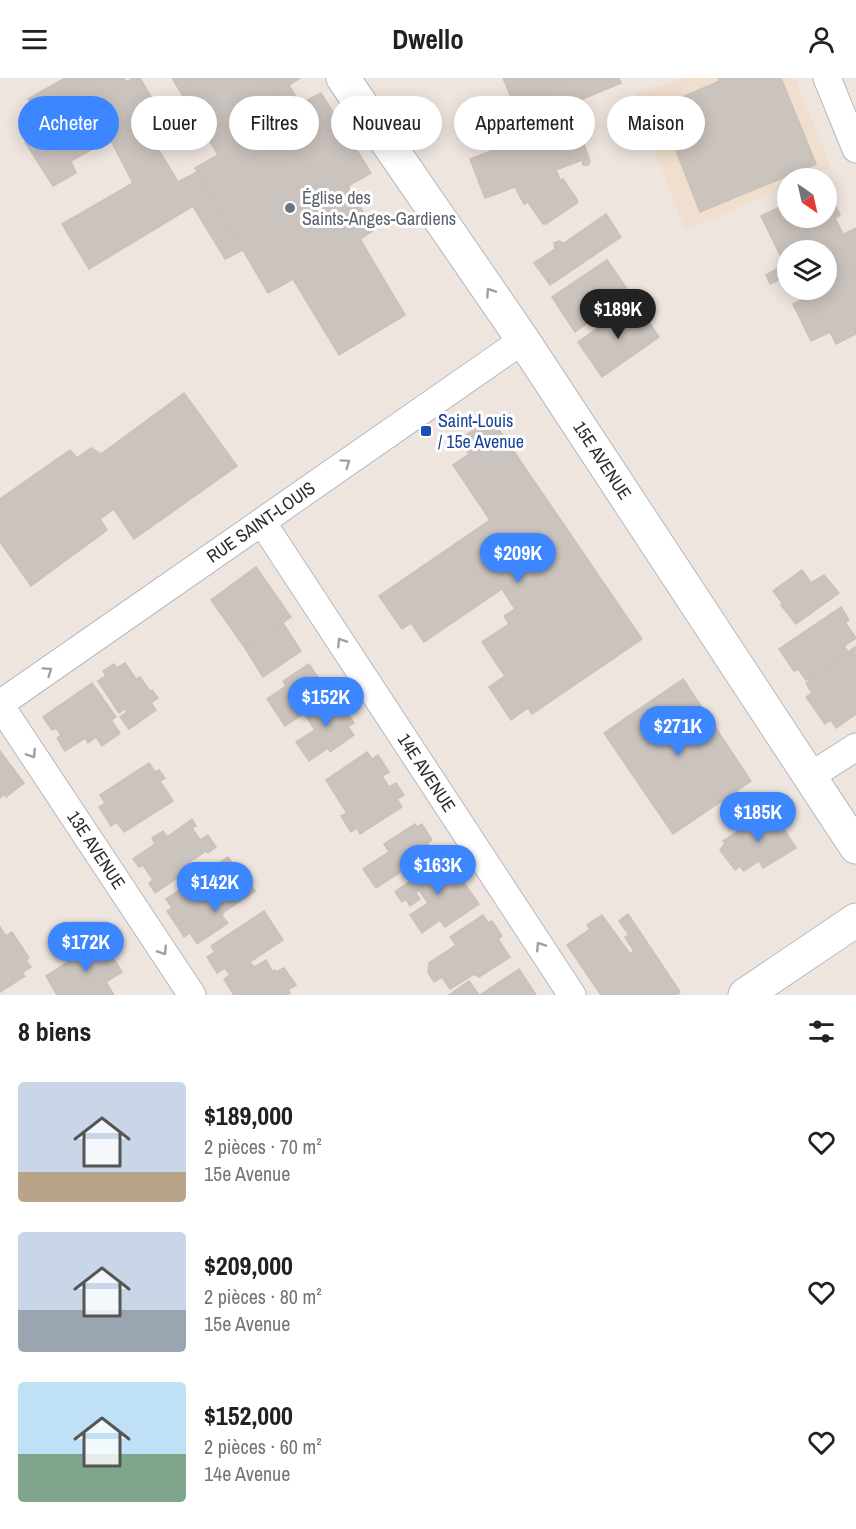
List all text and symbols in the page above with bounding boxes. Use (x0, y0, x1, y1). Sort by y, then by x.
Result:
text: Dwello (392, 21, 464, 57)
icon: menu (18, 23, 51, 56)
icon: person (805, 23, 838, 56)
chip: Acheter (18, 96, 119, 150)
chip: Louer (131, 96, 217, 150)
chip: Filtres (229, 96, 319, 150)
chip: Nouveau (331, 96, 442, 150)
chip: Appartement (454, 96, 595, 150)
chip: Maison (607, 96, 705, 150)
north arrow (777, 168, 837, 228)
map controls (777, 168, 837, 300)
place label: Église des Saints-Anges-Gardiens (302, 185, 456, 231)
marker: Église des Saints-Anges-Gardiens (283, 201, 297, 215)
button: layers (777, 240, 837, 300)
one-way arrow (486, 288, 497, 299)
pin: $189K (576, 289, 660, 340)
text: $189K (594, 295, 642, 322)
place label: Saint-Louis / 15e Avenue (438, 408, 524, 454)
street label: 15E AVENUE (568, 416, 637, 504)
marker: Saint-Louis / 15e Avenue (419, 424, 433, 438)
one-way arrow (339, 459, 350, 470)
street label: RUE SAINT-LOUIS (201, 475, 320, 569)
pin: $209K (476, 533, 560, 584)
text: $209K (494, 539, 542, 566)
one-way arrow (337, 638, 348, 649)
one-way arrow (42, 667, 53, 678)
pin: $152K (284, 677, 368, 728)
text: $152K (302, 683, 350, 710)
pin: $271K (636, 706, 720, 757)
text: $271K (654, 712, 702, 739)
street label: 14E AVENUE (392, 728, 462, 817)
one-way arrow (25, 747, 36, 758)
pin: $185K (716, 792, 800, 843)
text: $185K (734, 798, 782, 825)
street label: 13E AVENUE (61, 806, 132, 894)
pin: $163K (396, 845, 480, 896)
text: $163K (414, 851, 462, 878)
pin: $142K (173, 862, 257, 913)
text: $142K (191, 868, 239, 895)
pin: $172K (44, 922, 128, 973)
text: $172K (62, 928, 110, 955)
one-way arrow (536, 942, 547, 953)
one-way arrow (156, 945, 167, 956)
text: 8 biens (18, 1014, 91, 1049)
icon: filters (805, 1015, 838, 1048)
text: $189,000 (204, 1098, 293, 1133)
icon: home (66, 1106, 138, 1178)
icon: heart (805, 1126, 838, 1159)
text: 2 pièces · 70 m² (204, 1133, 322, 1160)
text: 15e Avenue (204, 1160, 290, 1187)
text: $209,000 (204, 1248, 293, 1283)
icon: home (66, 1256, 138, 1328)
icon: heart (805, 1276, 838, 1309)
text: 2 pièces · 80 m² (204, 1283, 322, 1310)
text: 15e Avenue (204, 1310, 290, 1337)
text: $152,000 (204, 1398, 293, 1433)
icon: home (66, 1406, 138, 1478)
icon: heart (805, 1426, 838, 1459)
text: 2 pièces · 60 m² (204, 1433, 322, 1460)
text: 14e Avenue (204, 1460, 290, 1487)

